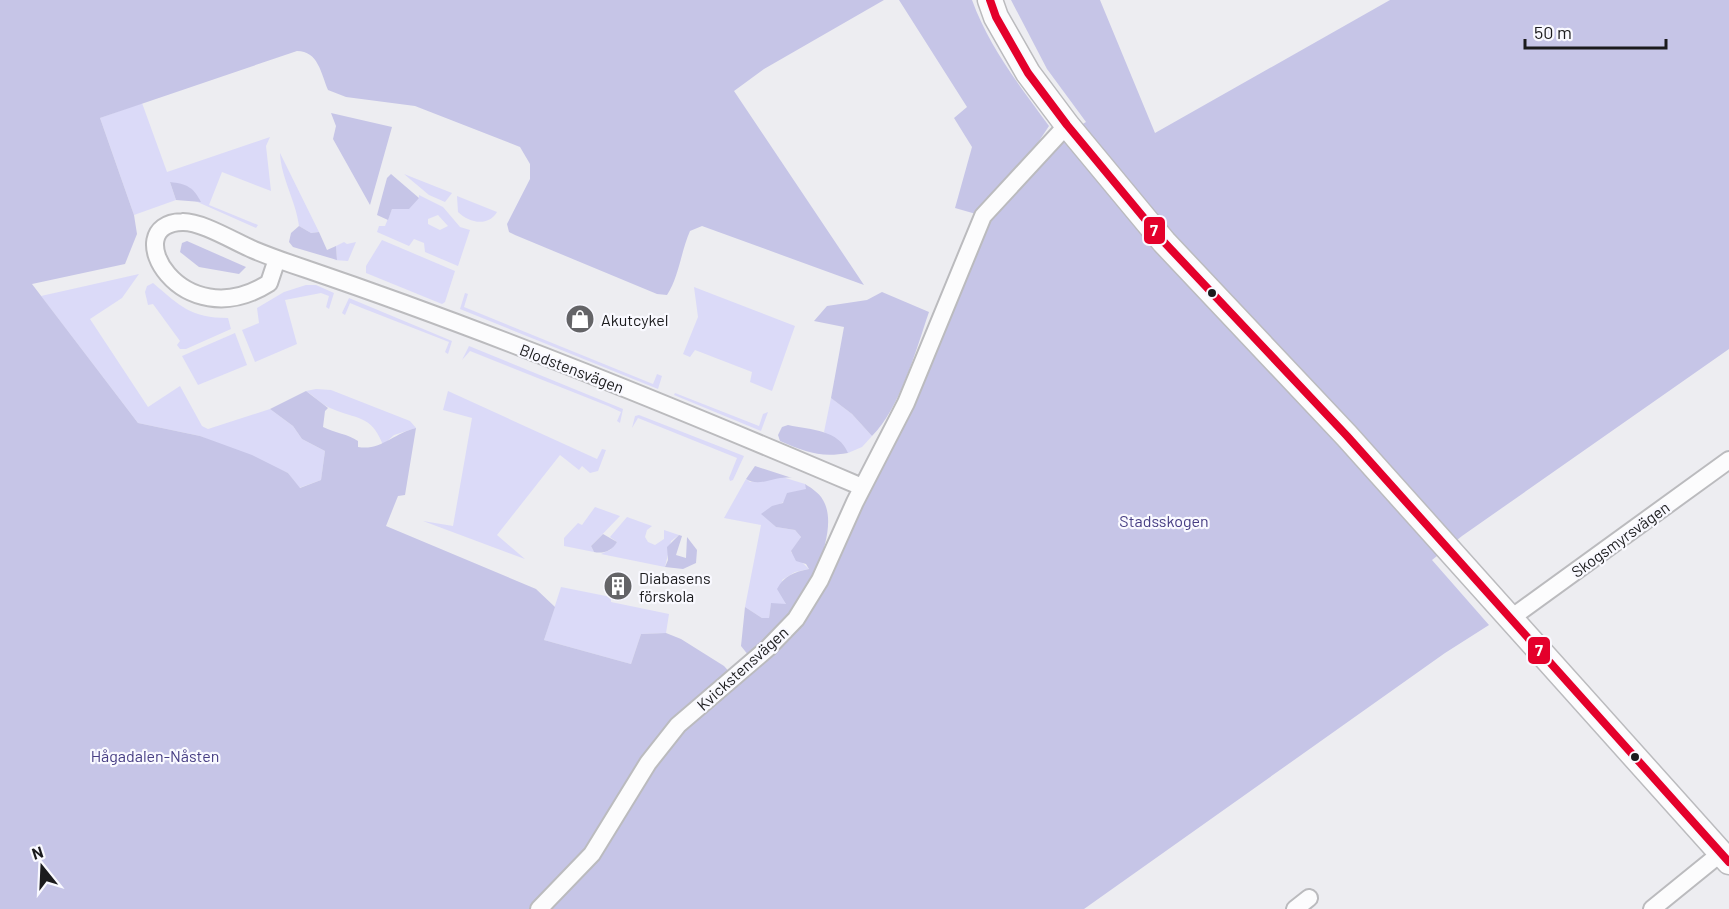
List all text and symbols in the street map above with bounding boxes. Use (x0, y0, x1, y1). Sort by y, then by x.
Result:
scale bar (1525, 12, 1666, 50)
text: 50 m (1534, 21, 1572, 43)
line badge: 7 (1143, 216, 1166, 245)
text: 7 (1150, 220, 1158, 239)
unlabelled marker (1206, 287, 1218, 299)
shop icon: Akutcykel (564, 303, 596, 335)
place label: Akutcykel (601, 310, 668, 329)
street label: Blodstensvägen (517, 339, 627, 397)
street label: Skogsmyrsvägen (1567, 497, 1673, 581)
park label: Stadsskogen (1119, 511, 1209, 530)
place label: Diabasens förskola (639, 568, 711, 605)
building icon: Diabasens förskola (602, 570, 634, 602)
street label: Kvickstensvägen (692, 622, 792, 714)
line badge: 7 (1527, 636, 1551, 665)
text: 7 (1535, 640, 1543, 659)
park label: Hågadalen-Nåsten (91, 746, 219, 765)
unlabelled marker (1629, 751, 1641, 763)
north arrow (12, 837, 72, 897)
text: N (29, 842, 45, 863)

